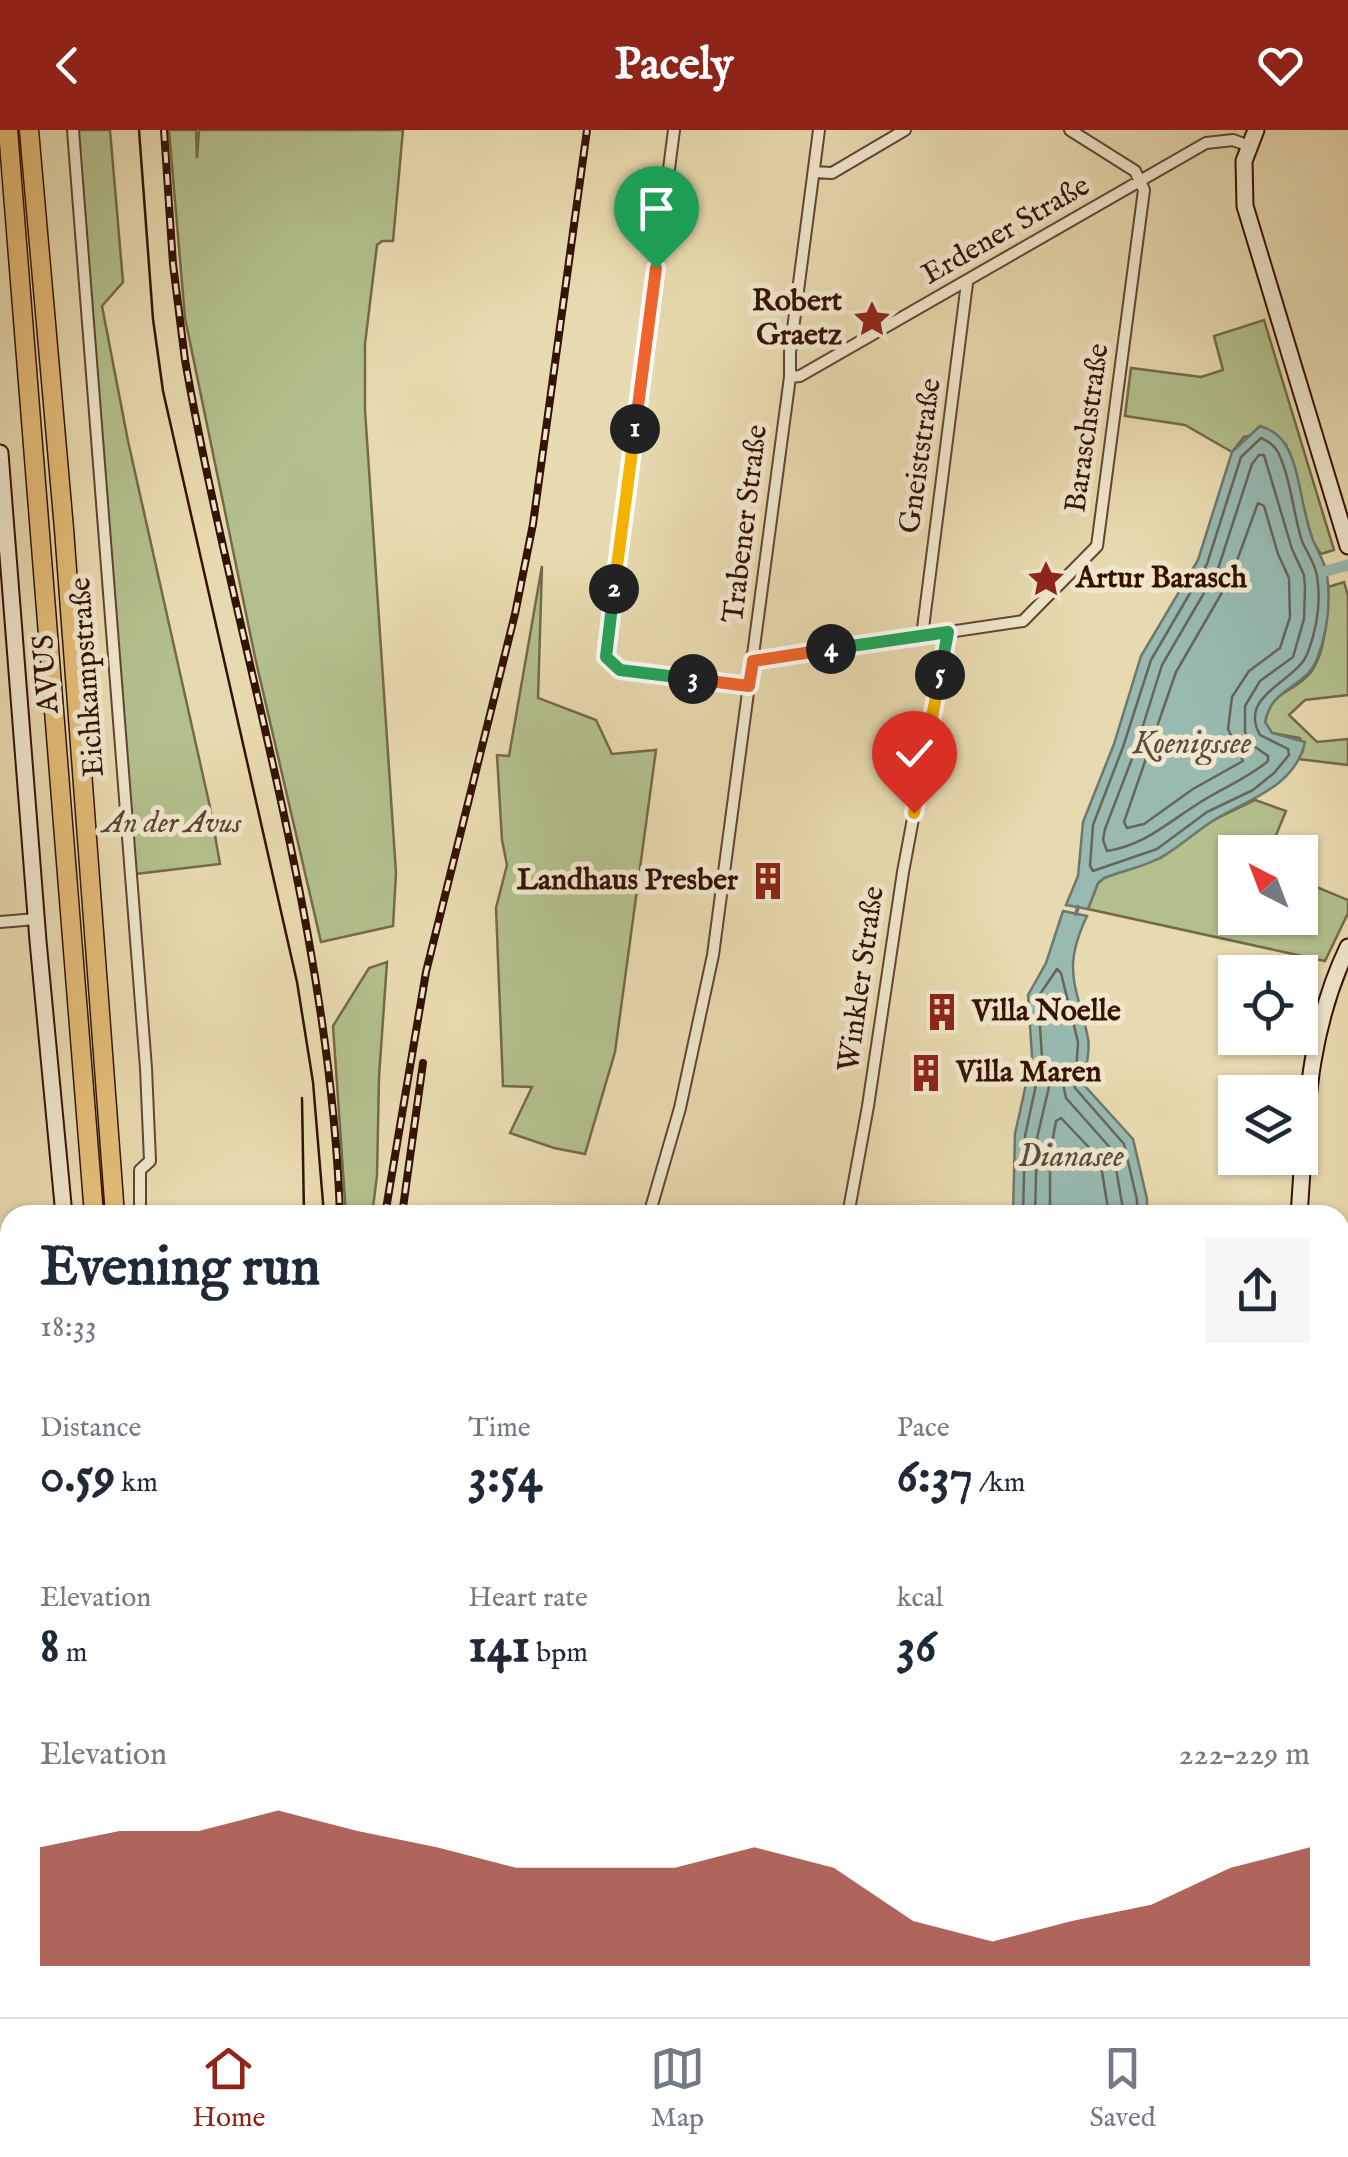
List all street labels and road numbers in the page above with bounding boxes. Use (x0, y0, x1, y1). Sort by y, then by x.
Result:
street label: Erdener Straße (915, 168, 1097, 294)
street label: Baraschstraße (1057, 341, 1119, 515)
street label: Gneiststraße (891, 376, 951, 536)
street label: Trabener Straße (715, 423, 777, 625)
street label: Eichkampstraße (62, 576, 114, 778)
street label: AVUS (25, 633, 69, 716)
street label: Winkler Straße (830, 884, 894, 1074)

